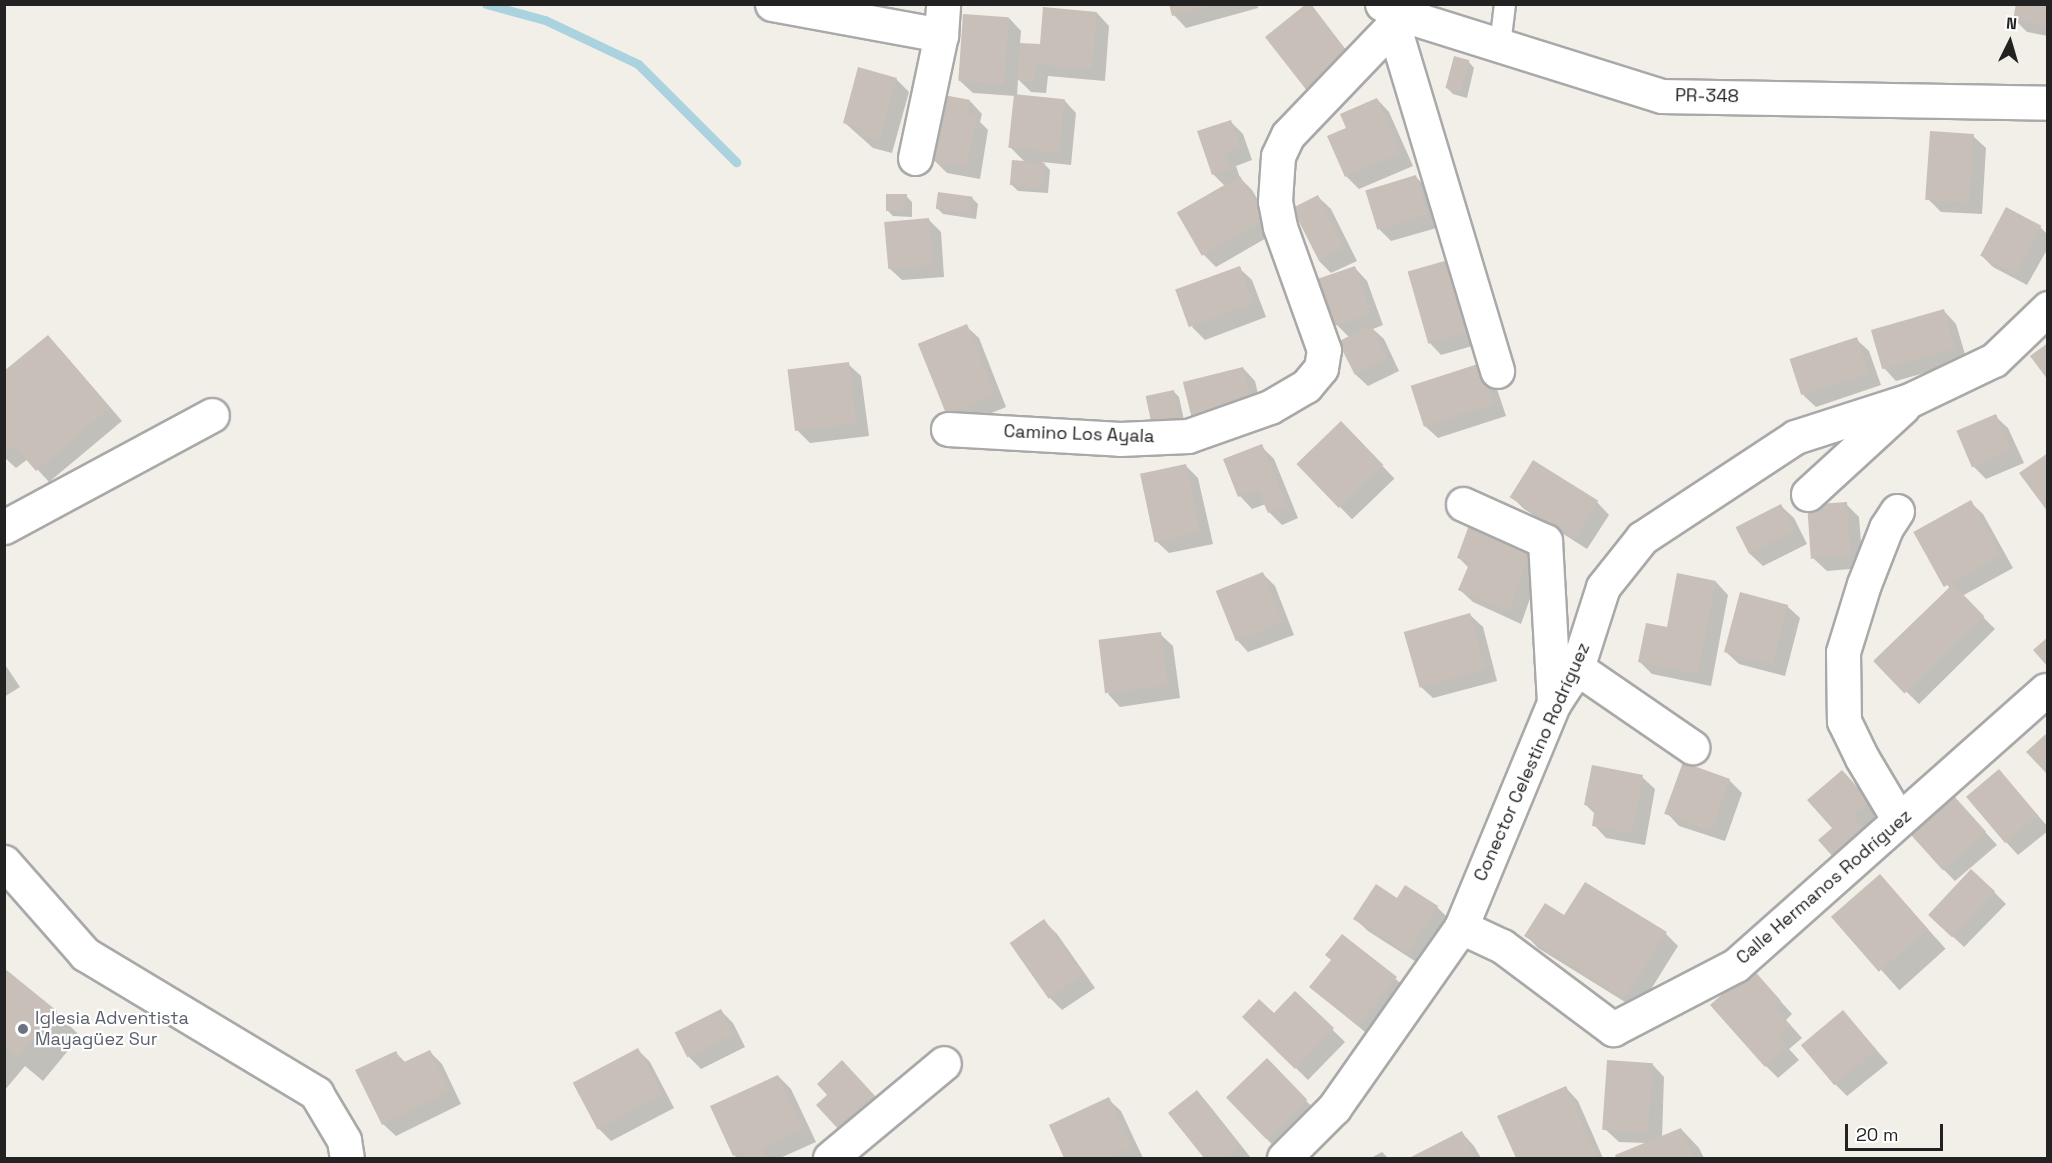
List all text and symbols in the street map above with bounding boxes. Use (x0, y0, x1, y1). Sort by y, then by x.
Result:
north arrow (1980, 12, 2040, 72)
text: N (2005, 13, 2018, 34)
street label: PR-348 (1675, 85, 1739, 107)
street label: Camino Los Ayala (1003, 421, 1155, 447)
street label: Conector Celestino Rodríguez (1469, 639, 1595, 885)
street label: Calle Hermanos Rodríguez (1732, 805, 1916, 969)
place label: Iglesia Adventista Mayagüez Sur (35, 1008, 189, 1050)
marker: Iglesia Adventista Mayagüez Sur (16, 1022, 30, 1036)
scale bar (1848, 1112, 1946, 1150)
text: 20 m (1856, 1123, 1899, 1146)

